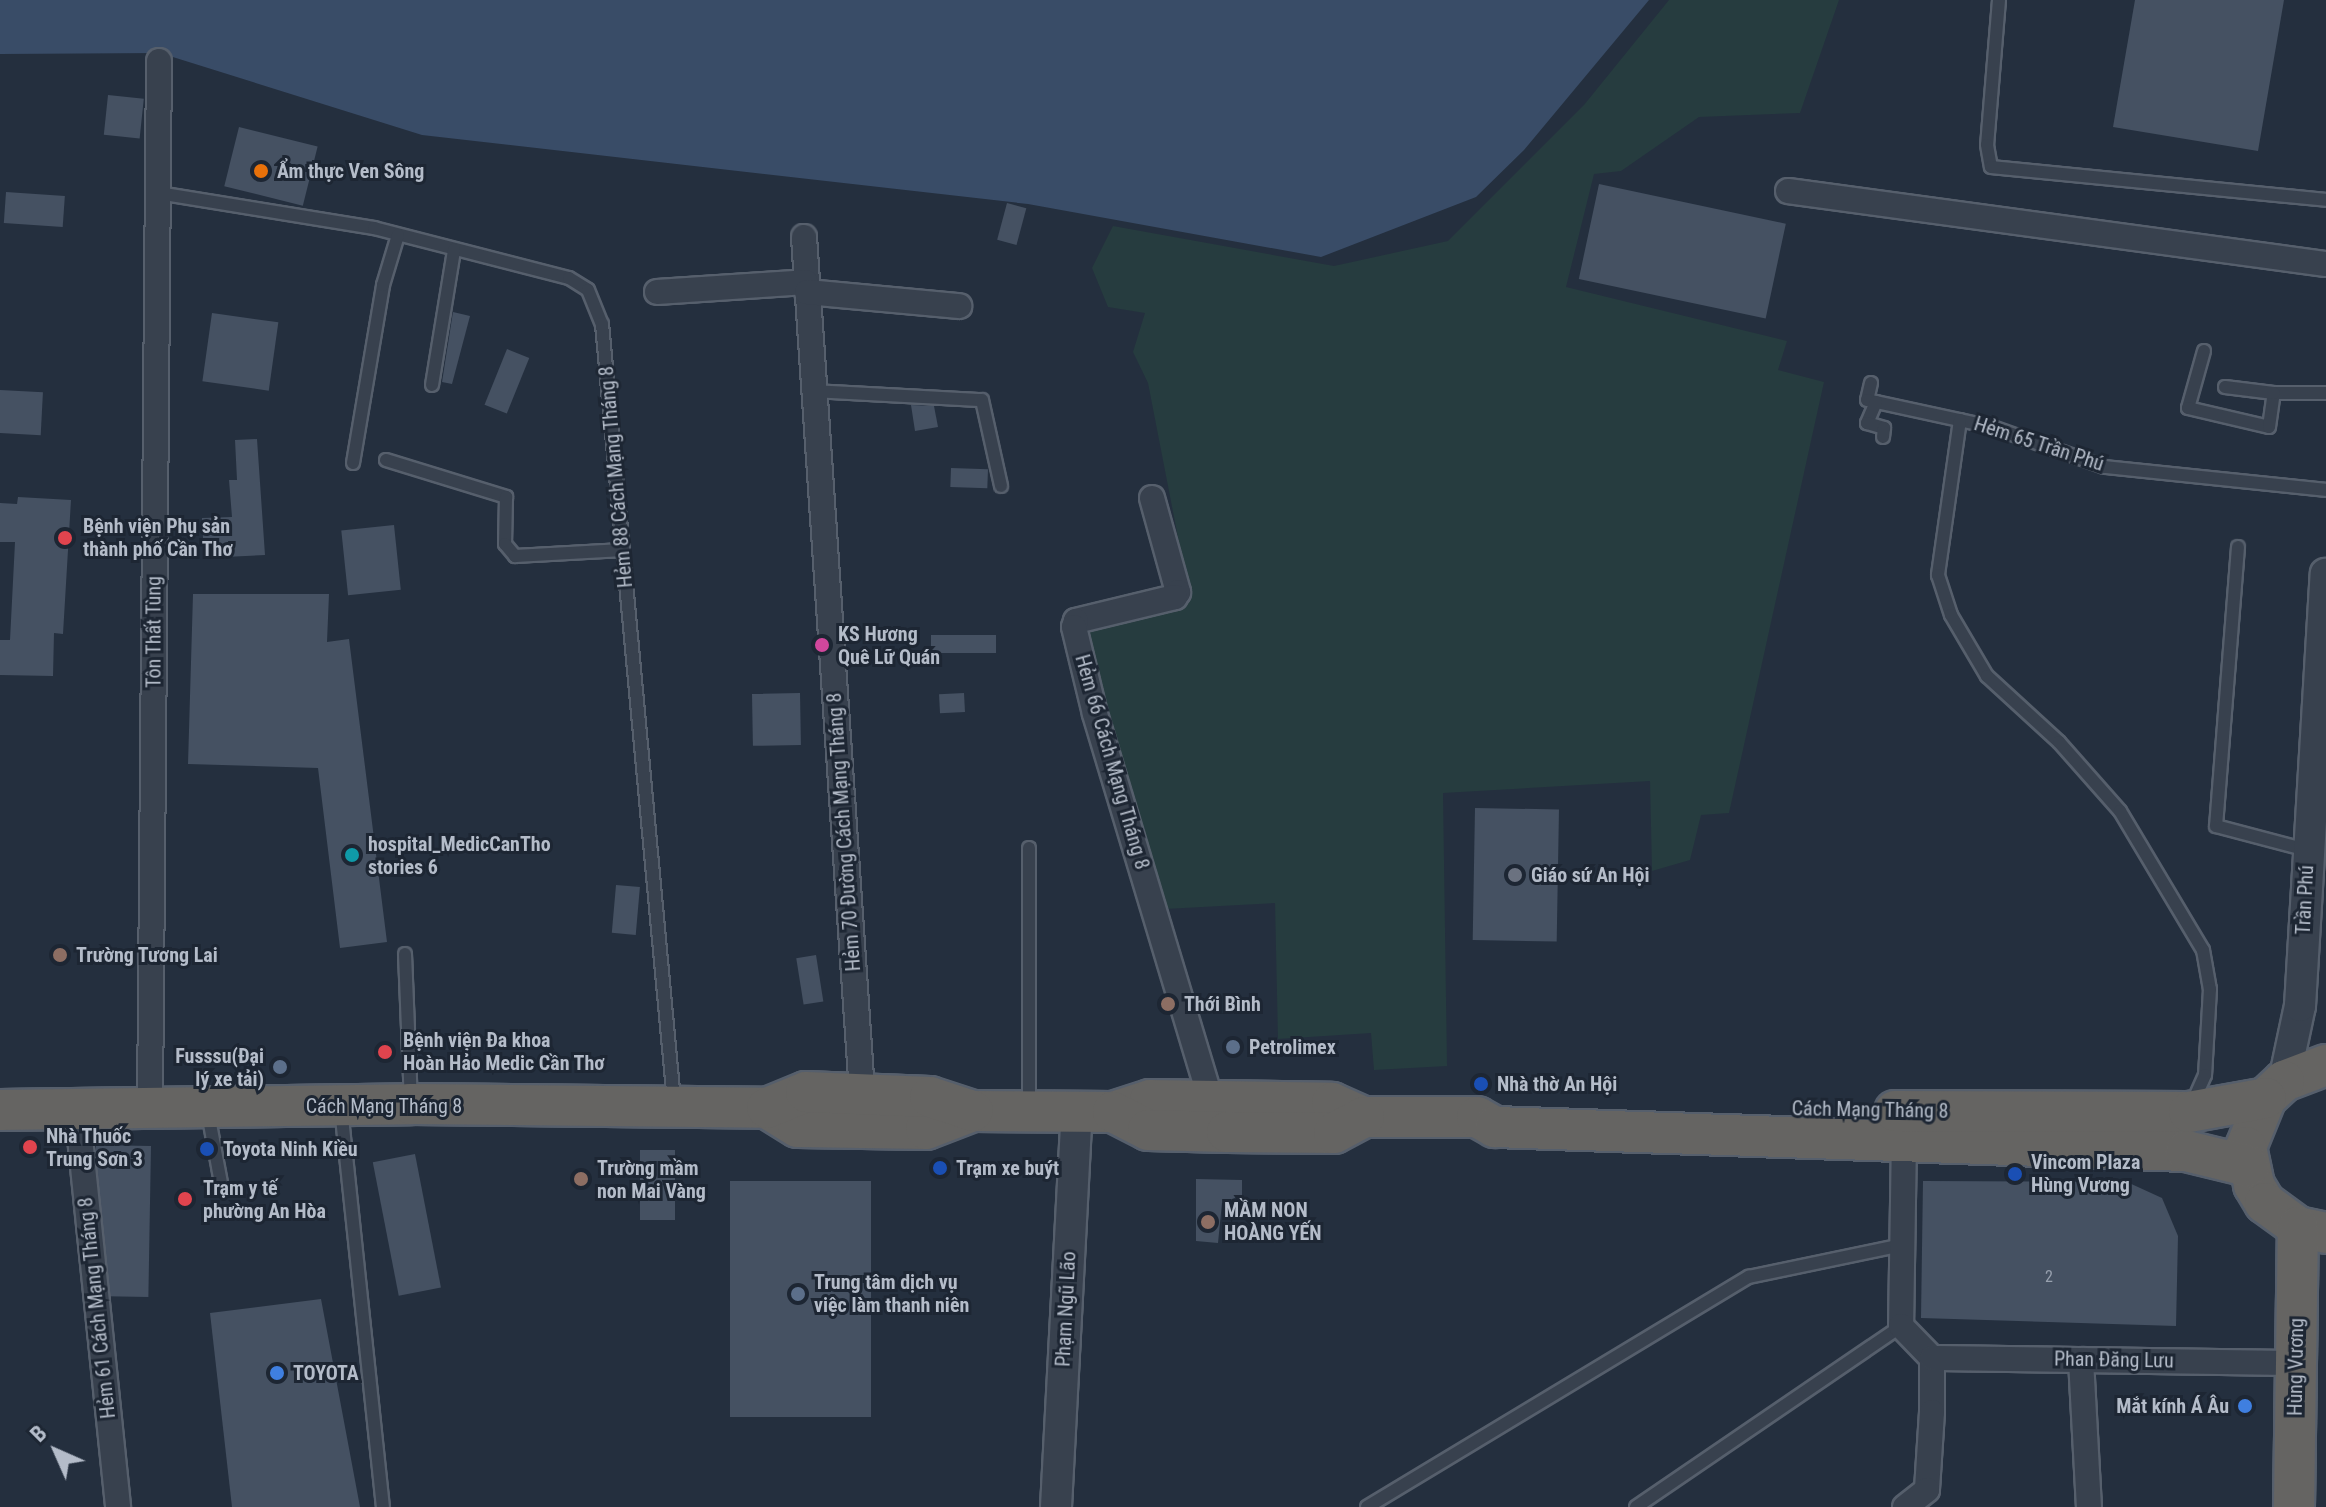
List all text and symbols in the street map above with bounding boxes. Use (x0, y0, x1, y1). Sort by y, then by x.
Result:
place label: Ẩm thực Ven Sông (277, 159, 424, 183)
marker: Ẩm thực Ven Sông (252, 162, 270, 180)
street label: Hẻm 88 Cách Mạng Tháng 8 (594, 365, 638, 589)
street label: Hẻm 65 Trần Phú (1971, 412, 2107, 476)
place label: Bệnh viện Phụ sản thành phố Cần Thơ (83, 514, 233, 561)
marker: Bệnh viện Phụ sản thành phố Cần Thơ (54, 527, 76, 549)
street label: Tôn Thất Tùng (142, 576, 166, 688)
place label: KS Hương Quê Lữ Quán (838, 622, 940, 669)
marker: KS Hương Quê Lữ Quán (813, 636, 831, 654)
street label: Hẻm 66 Cách Mạng Tháng 8 (1070, 652, 1154, 872)
street label: Hẻm 70 Đường Cách Mạng Tháng 8 (822, 692, 866, 972)
place label: hospital_MedicCanTho stories 6 (368, 832, 551, 879)
marker: hospital_MedicCanTho stories 6 (343, 846, 361, 864)
place label: Giáo sứ An Hội (1531, 863, 1649, 887)
street label: Trần Phú (2291, 865, 2319, 935)
marker: Giáo sứ An Hội (1506, 866, 1524, 884)
place label: Trường Tương Lai (76, 943, 218, 967)
marker: Trường Tương Lai (51, 946, 69, 964)
place label: Thới Bình (1184, 992, 1261, 1016)
marker: Thới Bình (1159, 995, 1177, 1013)
place label: Bệnh viện Đa khoa Hoàn Hảo Medic Cần Thơ (403, 1028, 605, 1075)
place label: Petrolimex (1249, 1035, 1336, 1059)
marker: Petrolimex (1224, 1038, 1242, 1056)
marker: Bệnh viện Đa khoa Hoàn Hảo Medic Cần Thơ (374, 1041, 396, 1063)
place label: Fusssu(Đại lý xe tải) (175, 1044, 264, 1091)
marker: Fusssu(Đại lý xe tải) (271, 1058, 289, 1076)
place label: Nhà thờ An Hội (1497, 1072, 1617, 1096)
marker: Nhà thờ An Hội (1472, 1075, 1490, 1093)
street label: Cách Mạng Tháng 8 (306, 1094, 462, 1118)
street label: Cách Mạng Tháng 8 (1791, 1097, 1949, 1123)
place label: Nhà Thuốc Trung Sơn 3 (46, 1124, 143, 1171)
place label: Toyota Ninh Kiều (223, 1137, 358, 1161)
marker: Nhà Thuốc Trung Sơn 3 (21, 1138, 39, 1156)
marker: Toyota Ninh Kiều (198, 1140, 216, 1158)
place label: Vincom Plaza Hùng Vương (2031, 1150, 2140, 1197)
place label: Trường mầm non Mai Vàng (597, 1156, 706, 1203)
place label: Trạm xe buýt (956, 1156, 1059, 1180)
marker: Trạm xe buýt (931, 1159, 949, 1177)
marker: Vincom Plaza Hùng Vương (2006, 1165, 2024, 1183)
marker: Trường mầm non Mai Vàng (572, 1170, 590, 1188)
place label: Trạm y tế phường An Hòa (203, 1176, 326, 1223)
marker: Trạm y tế phường An Hòa (174, 1188, 196, 1210)
street label: Hẻm 61 Cách Mạng Tháng 8 (73, 1196, 121, 1420)
place label: MẦM NON HOÀNG YẾN (1224, 1198, 1322, 1245)
marker: MẦM NON HOÀNG YẾN (1199, 1213, 1217, 1231)
street label: Phạm Ngũ Lão (1051, 1251, 1081, 1367)
house number: 2 (2045, 1267, 2053, 1287)
place label: Trung tâm dịch vụ việc làm thanh niên (814, 1270, 969, 1317)
marker: Trung tâm dịch vụ việc làm thanh niên (789, 1285, 807, 1303)
street label: Hùng Vương (2283, 1318, 2309, 1416)
street label: Phan Đăng Lưu (2054, 1347, 2174, 1373)
place label: TOYOTA (293, 1361, 359, 1385)
marker: TOYOTA (268, 1364, 286, 1382)
place label: Mắt kính Á Âu (2116, 1394, 2229, 1418)
marker: Mắt kính Á Âu (2236, 1397, 2254, 1415)
north arrow (16, 1411, 96, 1491)
text: B (25, 1420, 52, 1447)

